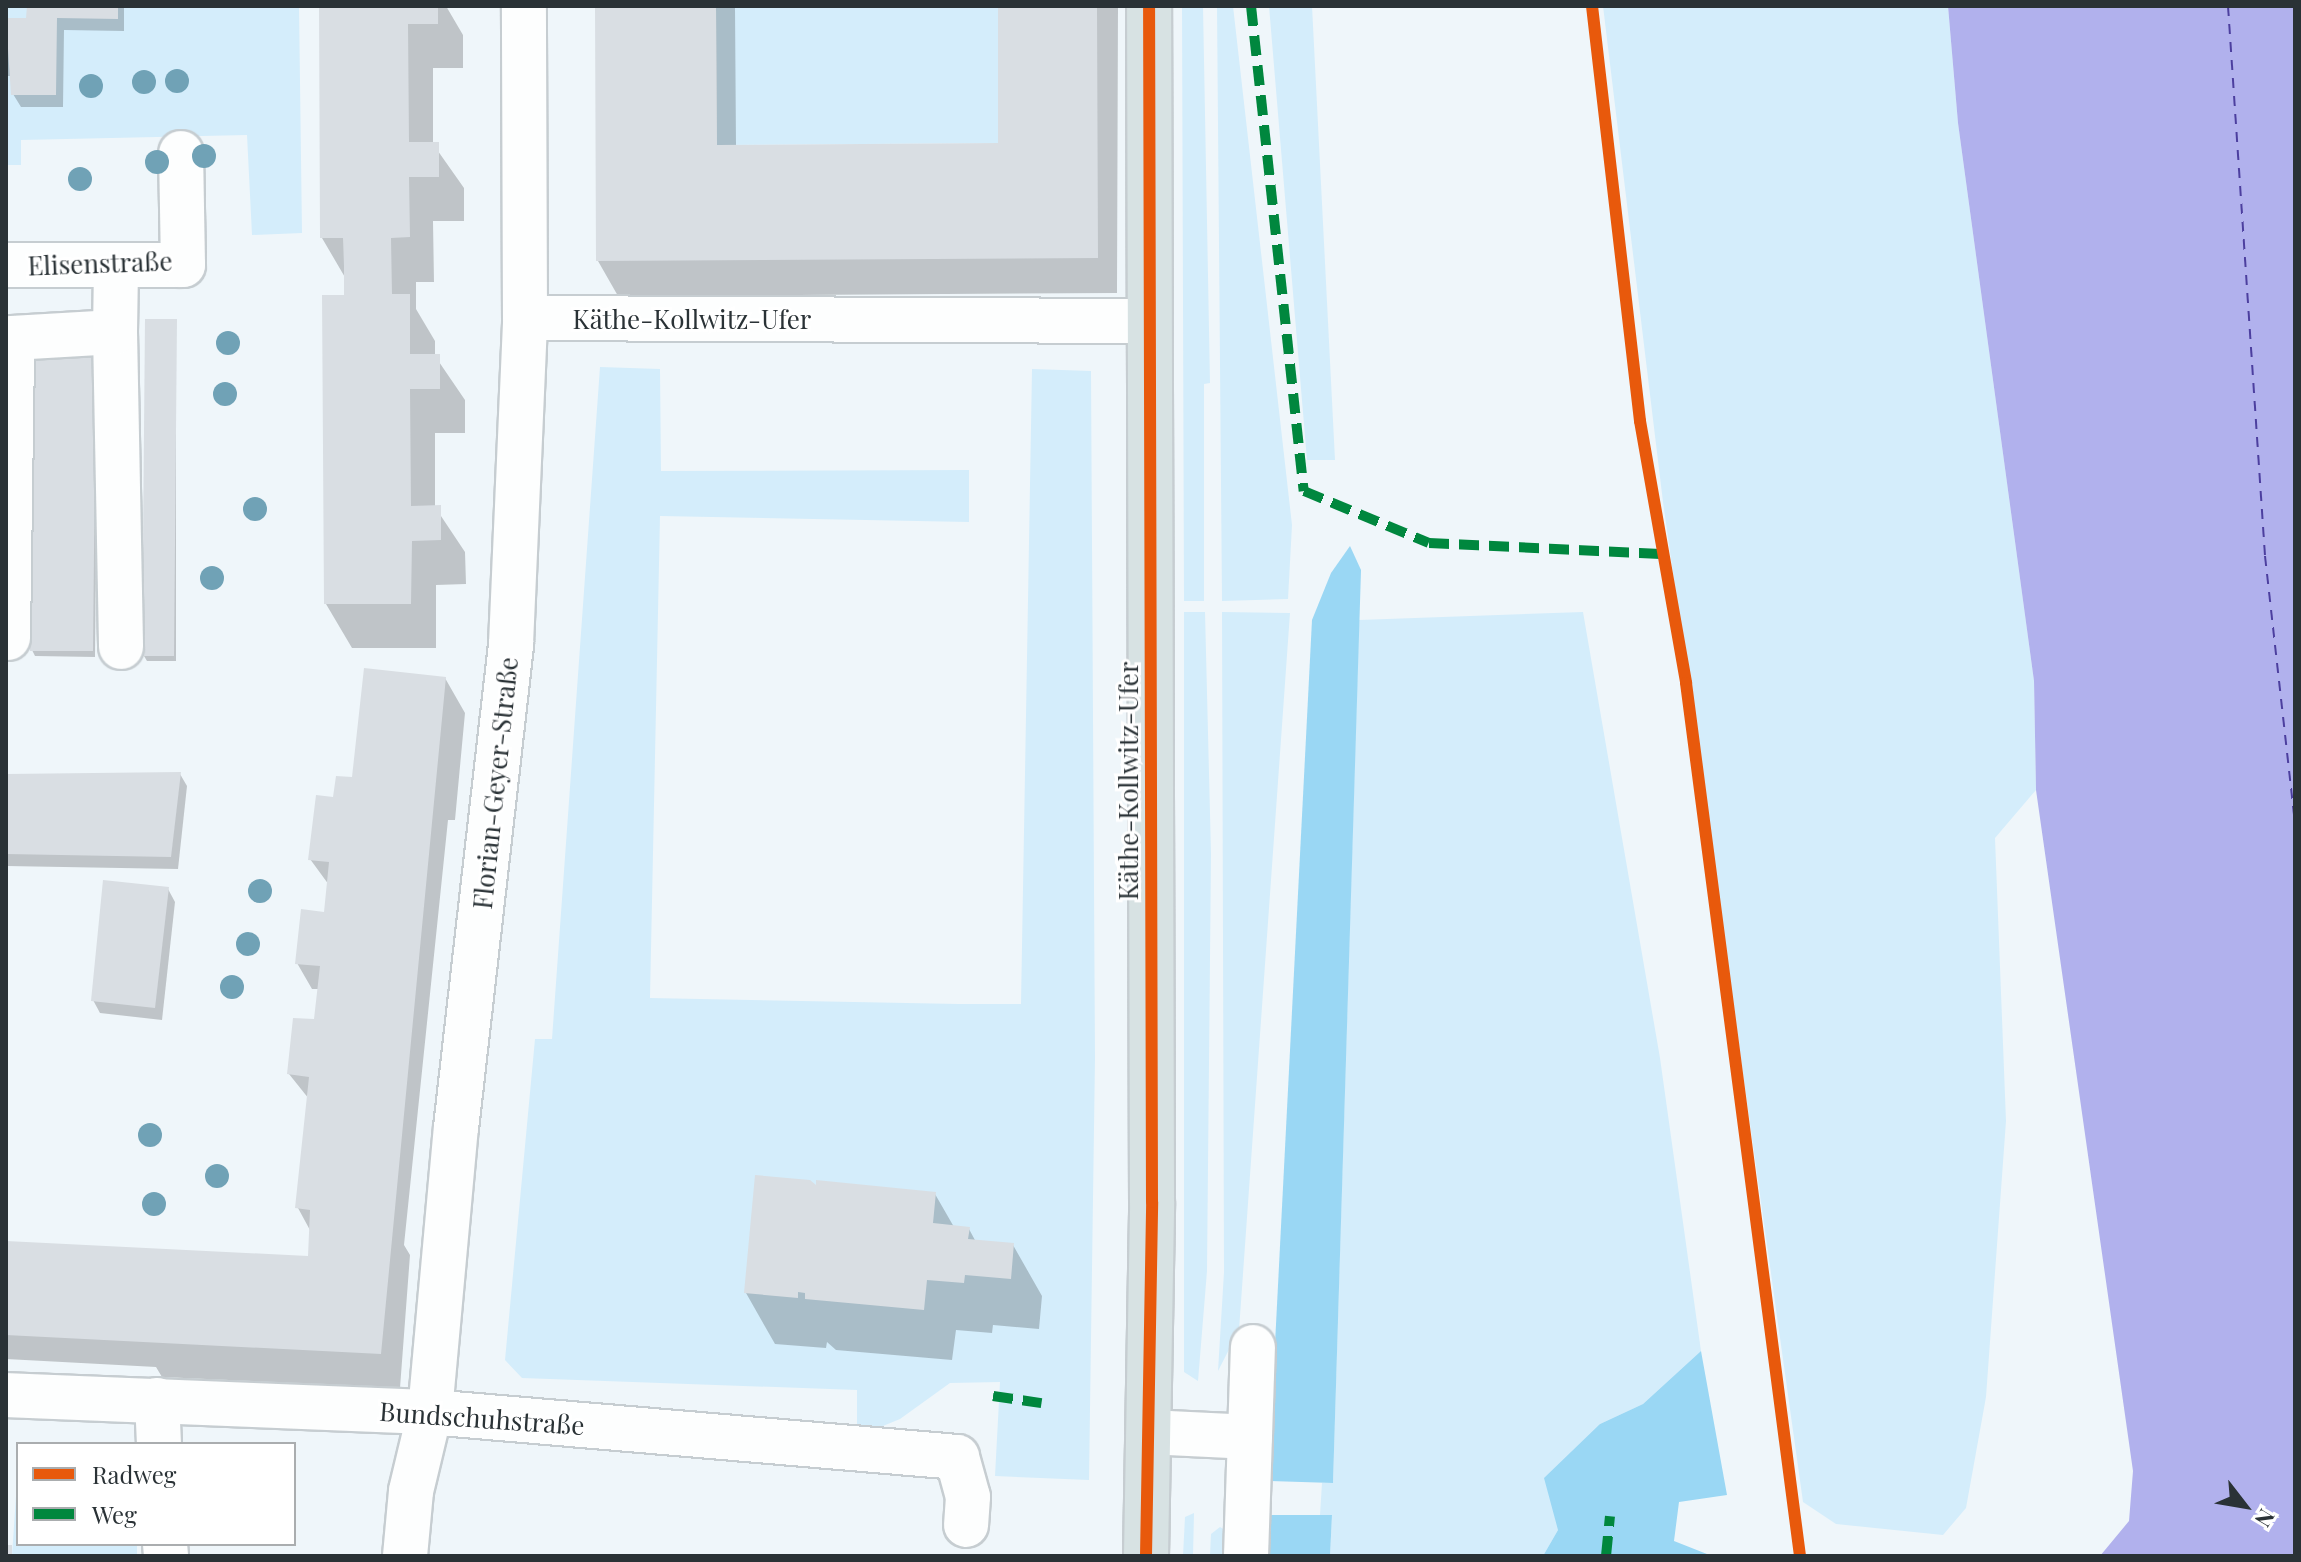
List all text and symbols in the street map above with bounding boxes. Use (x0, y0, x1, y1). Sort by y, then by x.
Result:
street label: Elisenstraße (27, 245, 173, 281)
street label: Käthe-Kollwitz-Ufer (573, 303, 811, 335)
street label: Florian-Geyer-Straße (466, 655, 524, 911)
street label: Käthe-Kollwitz-Ufer (1112, 662, 1144, 900)
street label: Bundschuhstraße (378, 1395, 586, 1441)
legend (16, 1442, 296, 1546)
text: Radweg (92, 1458, 177, 1490)
north arrow (2205, 1466, 2285, 1546)
text: Weg (92, 1498, 137, 1530)
text: N (2249, 1504, 2283, 1533)

